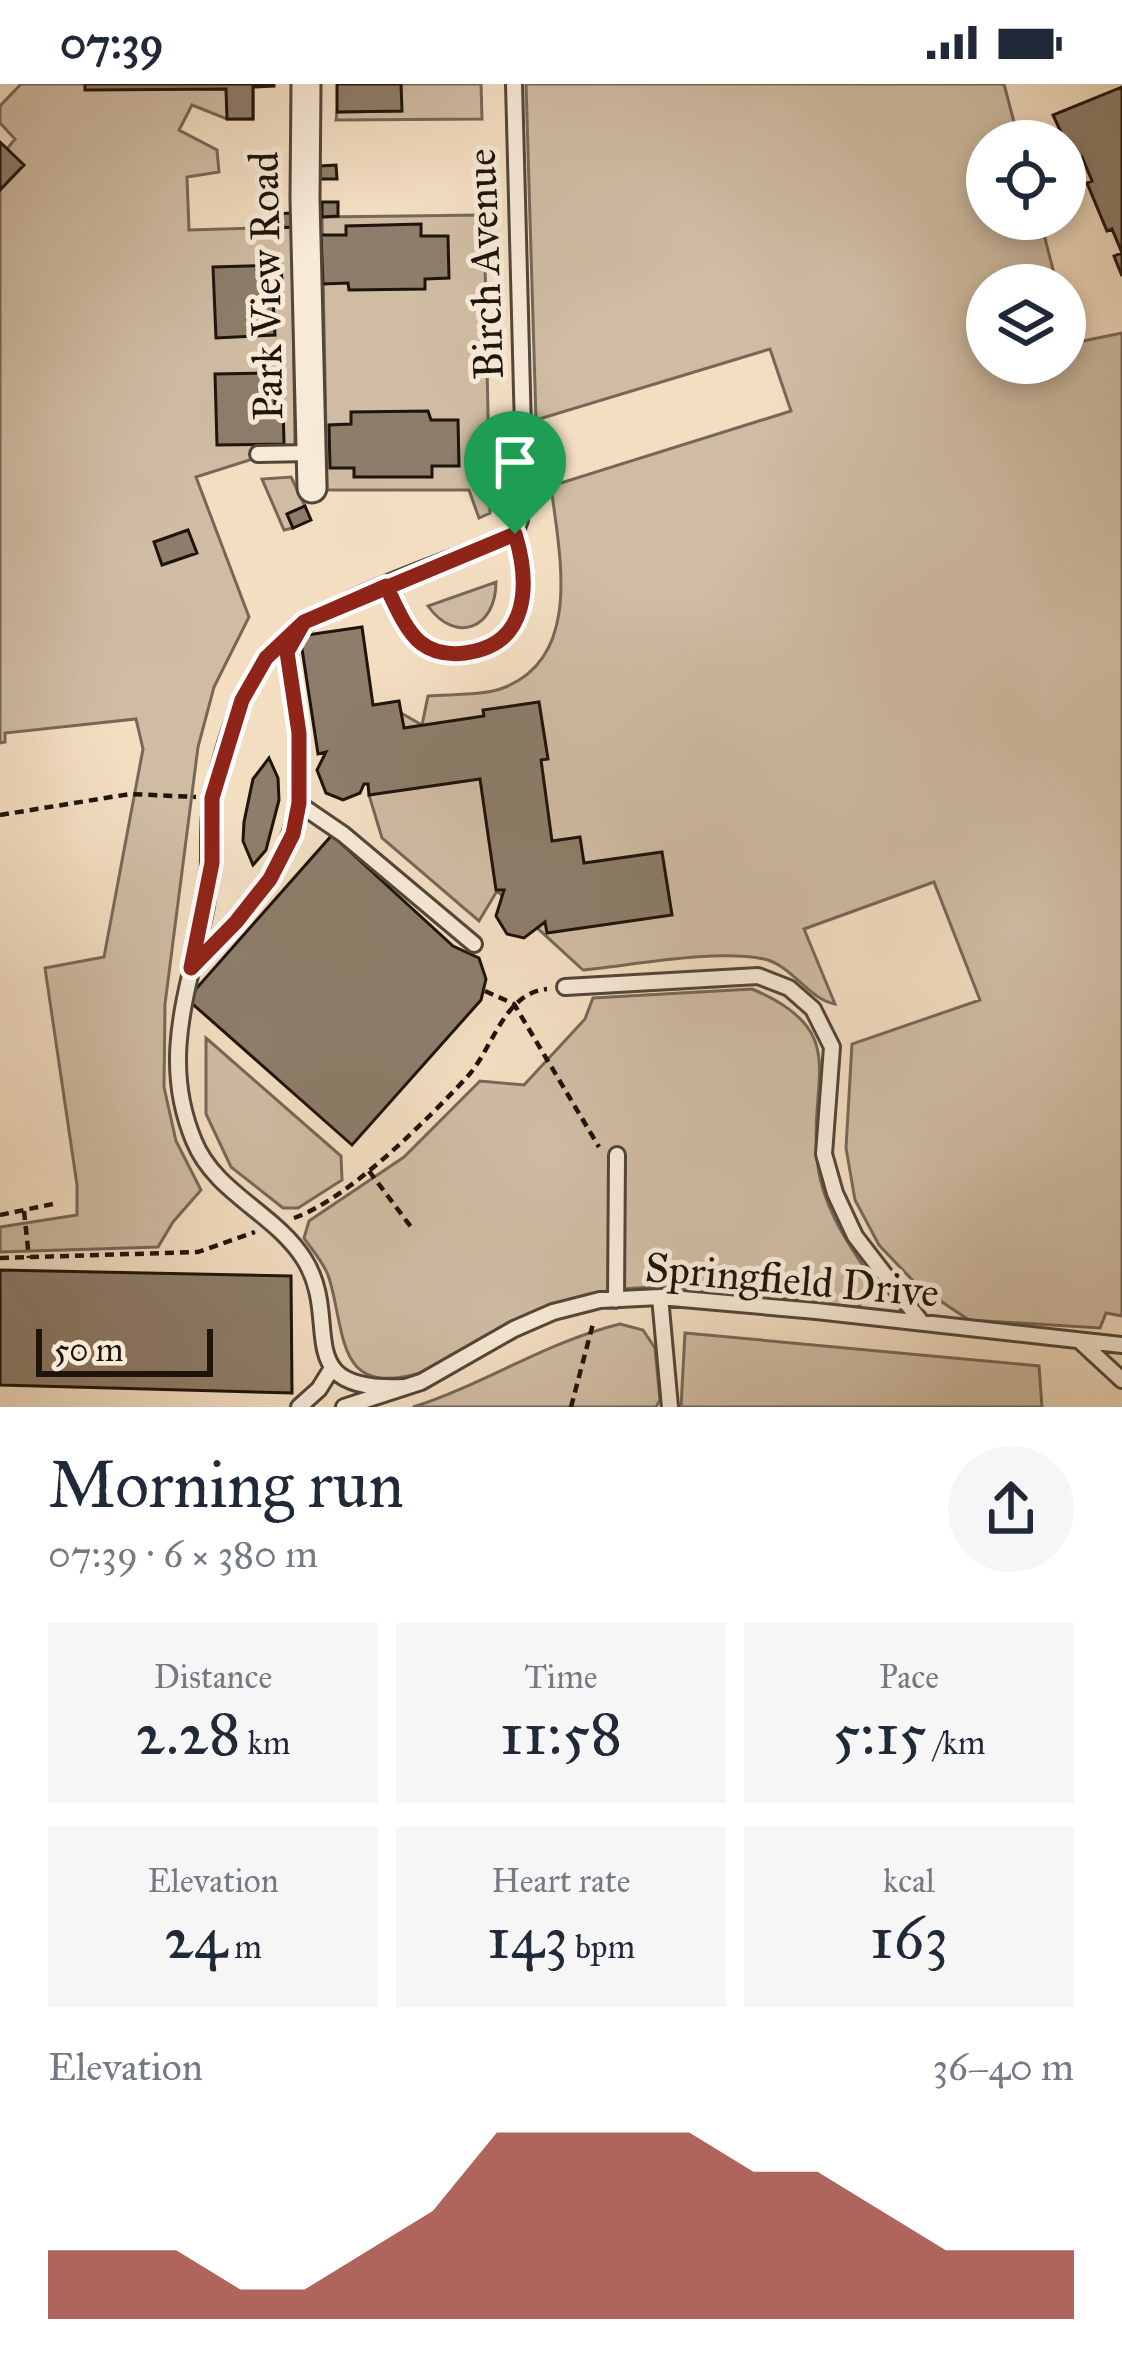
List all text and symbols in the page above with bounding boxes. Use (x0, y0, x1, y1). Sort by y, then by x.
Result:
text: 07:39 (60, 15, 164, 70)
map controls (966, 120, 1086, 384)
button: locate (966, 120, 1086, 240)
street label: Birch Avenue (455, 148, 515, 380)
street label: Park View Road (238, 151, 294, 421)
button: layers (966, 264, 1086, 384)
pin (464, 411, 566, 534)
icon: arrive (482, 429, 548, 495)
street label: Springfield Drive (643, 1241, 941, 1319)
scale bar (36, 1323, 213, 1376)
text: 50 m (54, 1330, 123, 1370)
text: Morning run (48, 1444, 404, 1525)
button: share (948, 1446, 1074, 1572)
text: 07:39 · 6 × 380 m (48, 1530, 318, 1578)
text: Distance (154, 1657, 272, 1697)
text: Time (524, 1657, 598, 1697)
text: Pace (879, 1657, 939, 1697)
text: 2.28 (136, 1697, 240, 1770)
text: 11:58 (500, 1697, 622, 1770)
text: 5:15 (832, 1697, 927, 1770)
text: km (240, 1723, 290, 1763)
text: /km (927, 1723, 986, 1763)
text: Elevation (147, 1861, 279, 1901)
text: Heart rate (492, 1861, 630, 1901)
text: kcal (883, 1861, 935, 1901)
text: 24 (164, 1901, 227, 1974)
text: 143 (487, 1901, 568, 1974)
text: 163 (870, 1901, 948, 1974)
text: m (227, 1927, 262, 1967)
text: bpm (568, 1927, 635, 1967)
text: Elevation (48, 2043, 203, 2091)
text: 36–40 m (932, 2043, 1074, 2091)

